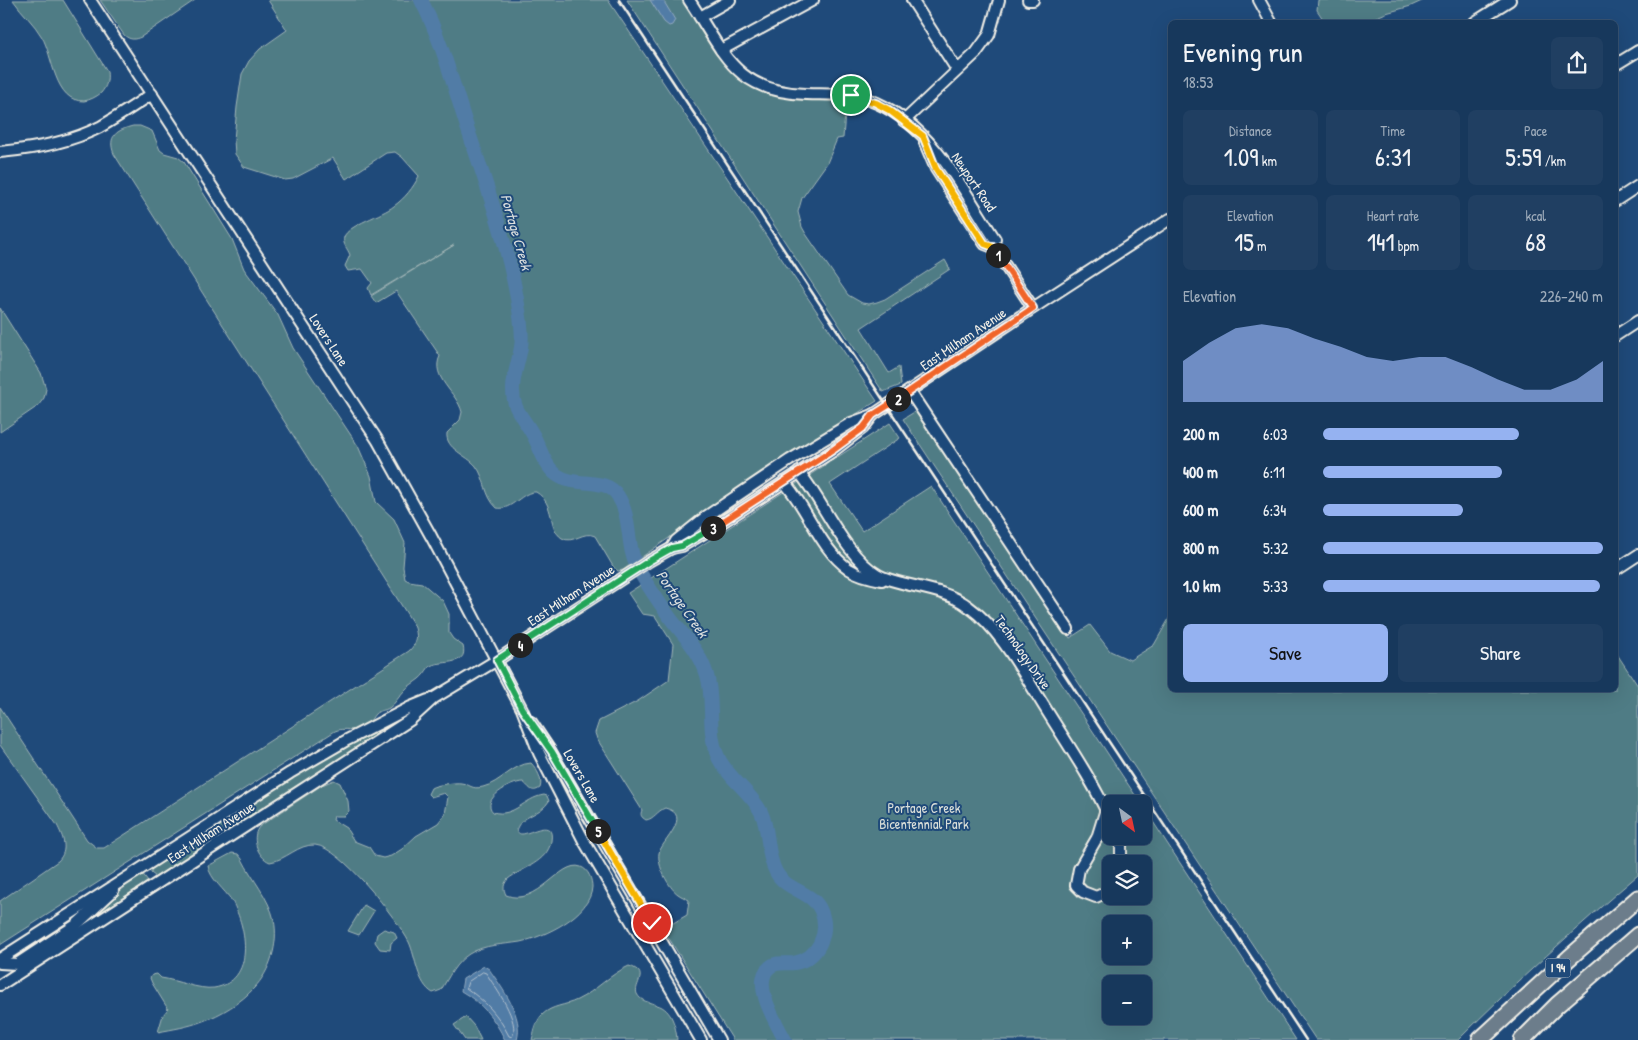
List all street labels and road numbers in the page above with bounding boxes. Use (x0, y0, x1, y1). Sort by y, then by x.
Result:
street label: Newport Road (947, 148, 1001, 216)
street label: East Milham Avenue (916, 303, 1010, 374)
street label: Lovers Lane (305, 310, 354, 370)
street label: East Milham Avenue (524, 559, 618, 630)
street label: Technology Drive (990, 611, 1056, 694)
street label: Lovers Lane (560, 746, 606, 806)
street label: East Milham Avenue (164, 796, 258, 867)
road number: I 94 (1546, 958, 1570, 978)

